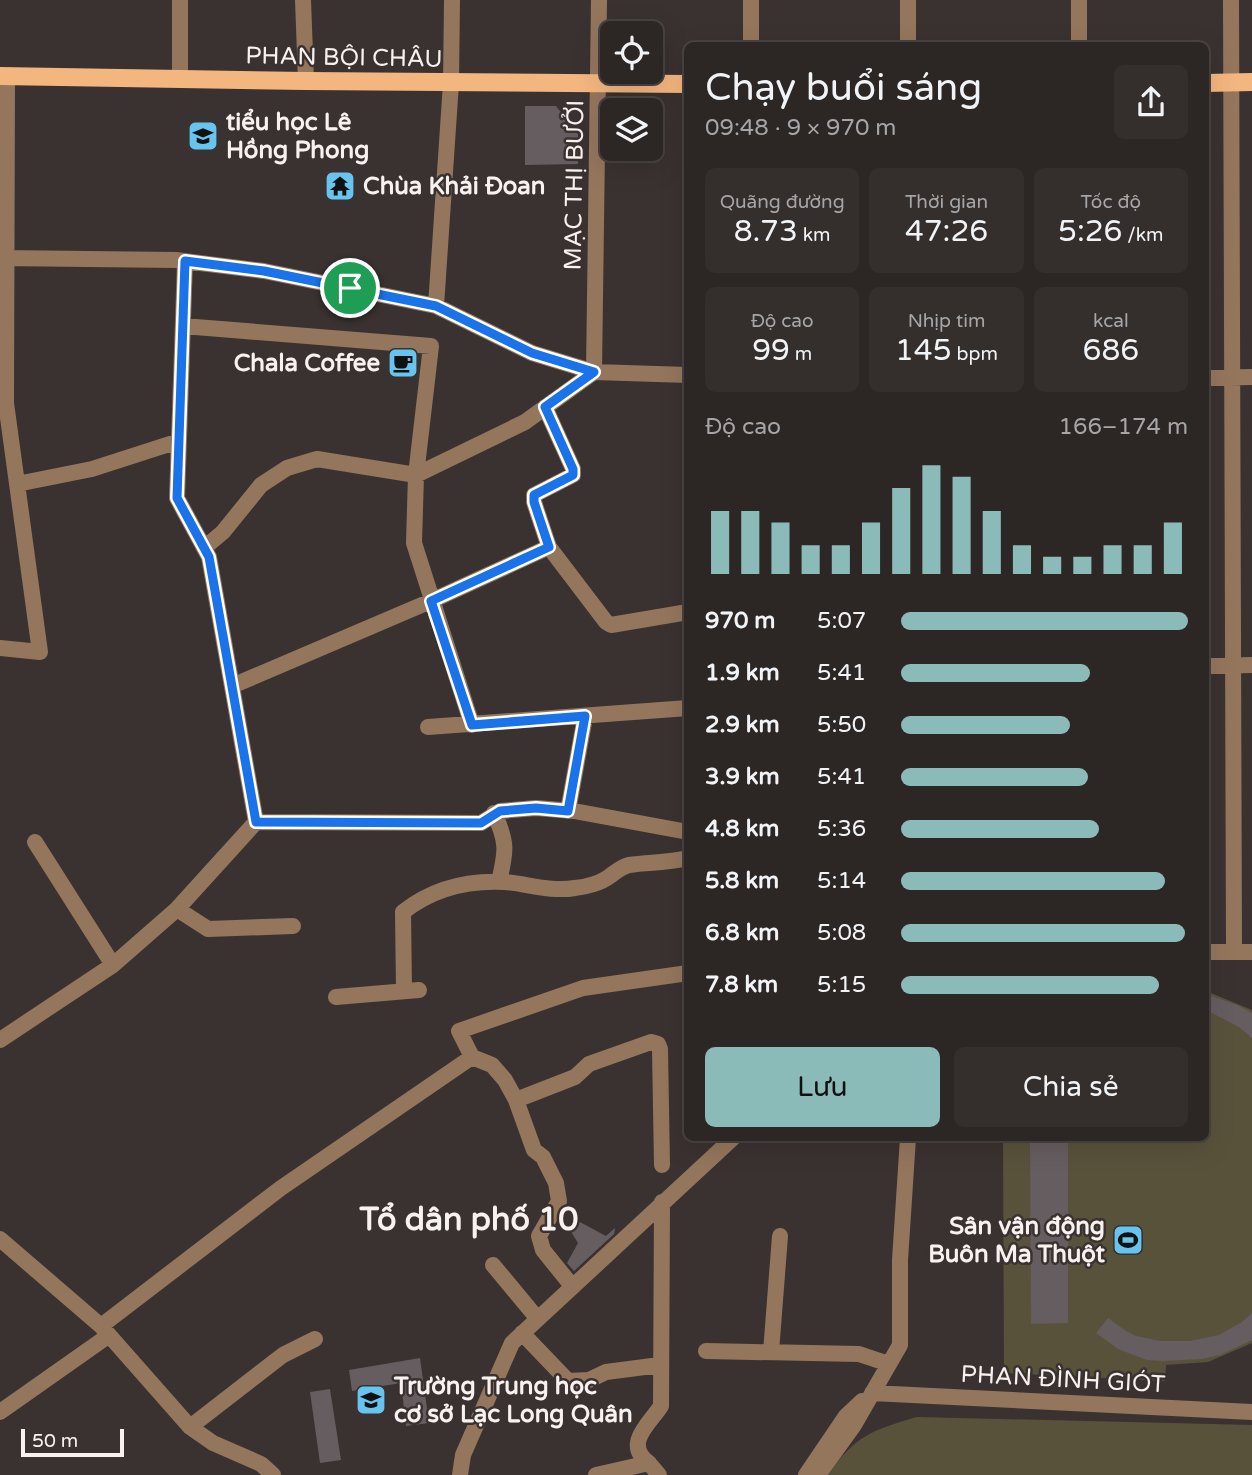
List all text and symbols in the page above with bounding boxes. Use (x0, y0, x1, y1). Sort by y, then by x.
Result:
map controls (600, 21, 663, 161)
button: locate (600, 21, 663, 84)
street label: PHAN BỘI CHÂU (245, 41, 443, 74)
text: Chạy buổi sáng (705, 65, 982, 111)
button: share (1114, 65, 1188, 139)
button: layers (600, 98, 663, 161)
street label: MẠC THỊ BƯỞI (558, 99, 590, 271)
place label: tiểu học Lê Hồng Phong (226, 108, 369, 165)
text: 09:48 · 9 × 970 m (705, 114, 896, 142)
school or university icon: tiểu học Lê Hồng Phong (186, 119, 220, 153)
temple icon: Chùa Khải Đoan (323, 169, 357, 203)
place label: Chùa Khải Đoan (363, 172, 545, 201)
text: Quãng đường (720, 191, 845, 213)
text: Thời gian (905, 191, 988, 213)
text: Tốc độ (1081, 191, 1141, 213)
text: 8.73 (734, 213, 798, 250)
text: 47:26 (905, 213, 988, 250)
text: 5:26 (1058, 213, 1122, 250)
text: km (798, 224, 831, 246)
text: /km (1122, 224, 1164, 246)
pin (320, 258, 380, 318)
icon: arrive (331, 269, 369, 307)
text: Độ cao (751, 310, 814, 332)
text: Nhịp tim (908, 310, 985, 332)
text: kcal (1093, 310, 1129, 332)
text: 99 (752, 332, 790, 369)
text: 145 (895, 332, 952, 369)
text: 686 (1083, 332, 1139, 369)
text: m (790, 343, 812, 365)
text: bpm (952, 343, 998, 365)
cafe icon: Chala Coffee (386, 346, 420, 380)
place label: Chala Coffee (234, 349, 380, 378)
text: Độ cao (705, 413, 781, 441)
text: 166–174 m (1059, 413, 1188, 441)
text: 970 m (705, 607, 775, 635)
text: 5:07 (817, 607, 866, 635)
text: 1.9 km (705, 659, 780, 687)
text: 5:41 (817, 659, 866, 687)
text: 2.9 km (705, 711, 780, 739)
text: 5:50 (817, 711, 866, 739)
text: 3.9 km (705, 763, 780, 791)
text: 5:41 (817, 763, 866, 791)
text: 4.8 km (705, 815, 779, 843)
text: 5:36 (817, 815, 866, 843)
text: 5.8 km (705, 867, 779, 895)
text: 5:14 (817, 867, 866, 895)
text: 6.8 km (705, 919, 779, 947)
text: 5:08 (817, 919, 866, 947)
text: 7.8 km (705, 971, 778, 999)
text: 5:15 (817, 971, 866, 999)
button: Lưu (705, 1047, 940, 1127)
button: Chia sẻ (954, 1047, 1188, 1127)
district label: Tổ dân phố 10 (359, 1201, 578, 1239)
place label: Sân vận động Buôn Ma Thuột (928, 1212, 1106, 1269)
sports icon: Sân vận động Buôn Ma Thuột (1111, 1223, 1145, 1257)
street label: PHAN ĐÌNH GIÓT (960, 1359, 1166, 1399)
place label: Trường Trung học cơ sở Lạc Long Quân (393, 1372, 633, 1429)
school or university icon: Trường Trung học cơ sở Lạc Long Quân (354, 1383, 388, 1417)
scale bar (21, 1426, 124, 1458)
text: 50 m (32, 1430, 78, 1452)

